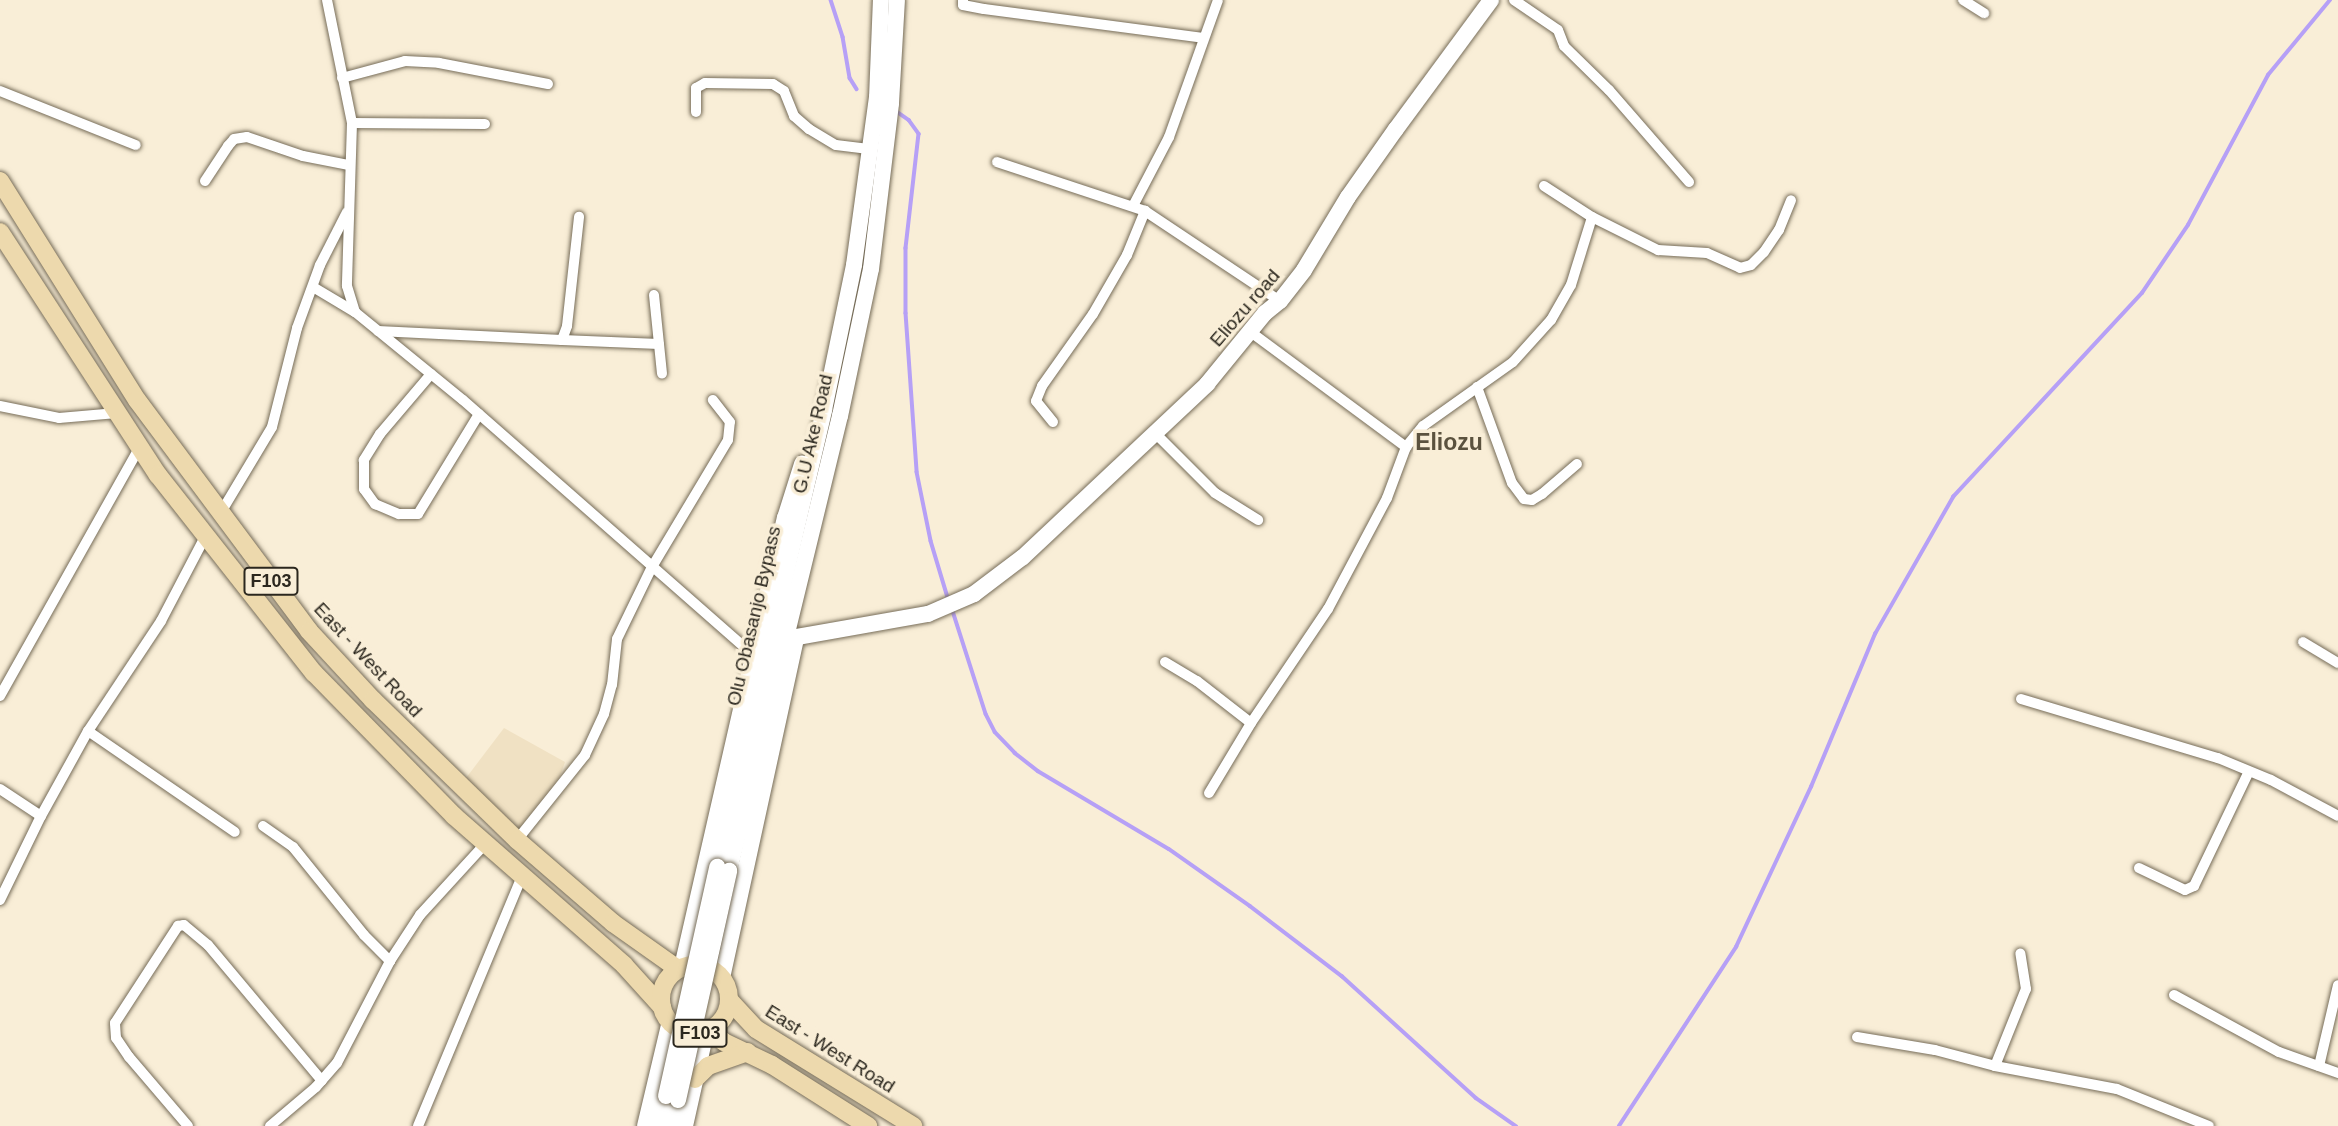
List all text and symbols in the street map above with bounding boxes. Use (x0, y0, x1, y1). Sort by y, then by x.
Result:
street label: Eliozu road (1205, 265, 1285, 351)
street label: G.U Ake Road (788, 372, 838, 496)
district label: Eliozu (1415, 428, 1483, 456)
street label: Olu Obasanjo Bypass (722, 524, 786, 708)
road number: F103 (243, 566, 299, 596)
street label: East - West Road (309, 598, 427, 722)
street label: East - West Road (761, 1000, 899, 1098)
road number: F103 (672, 1018, 728, 1048)

